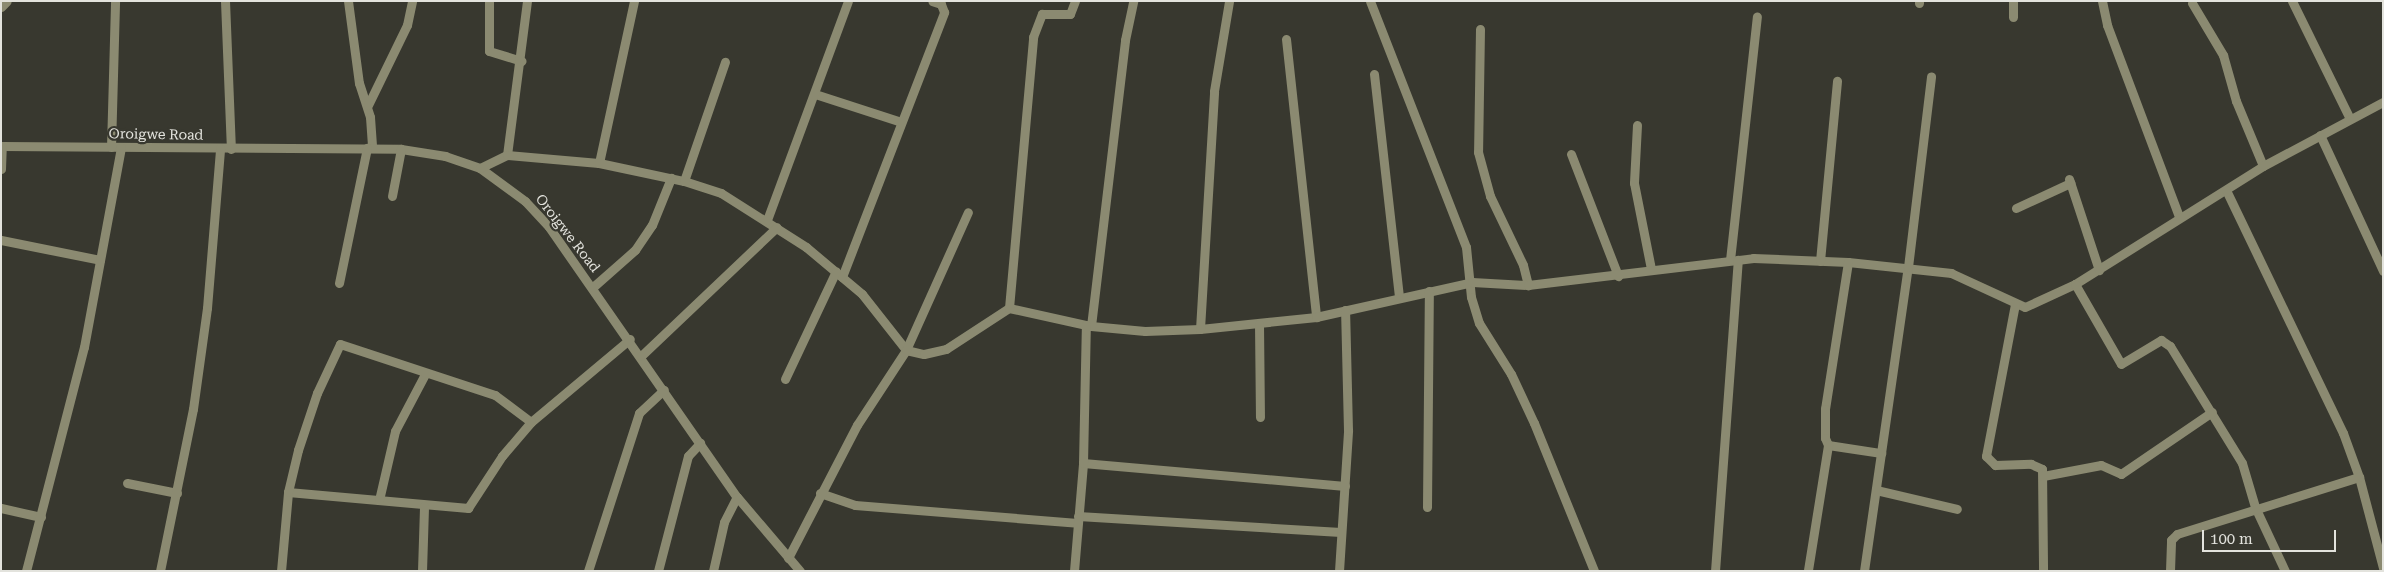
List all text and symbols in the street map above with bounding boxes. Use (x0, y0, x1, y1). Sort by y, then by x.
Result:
street label: Oroigwe Road (108, 125, 204, 143)
street label: Oroigwe Road (532, 190, 604, 276)
scale bar (2204, 520, 2338, 552)
text: 100 m (2210, 530, 2253, 548)

